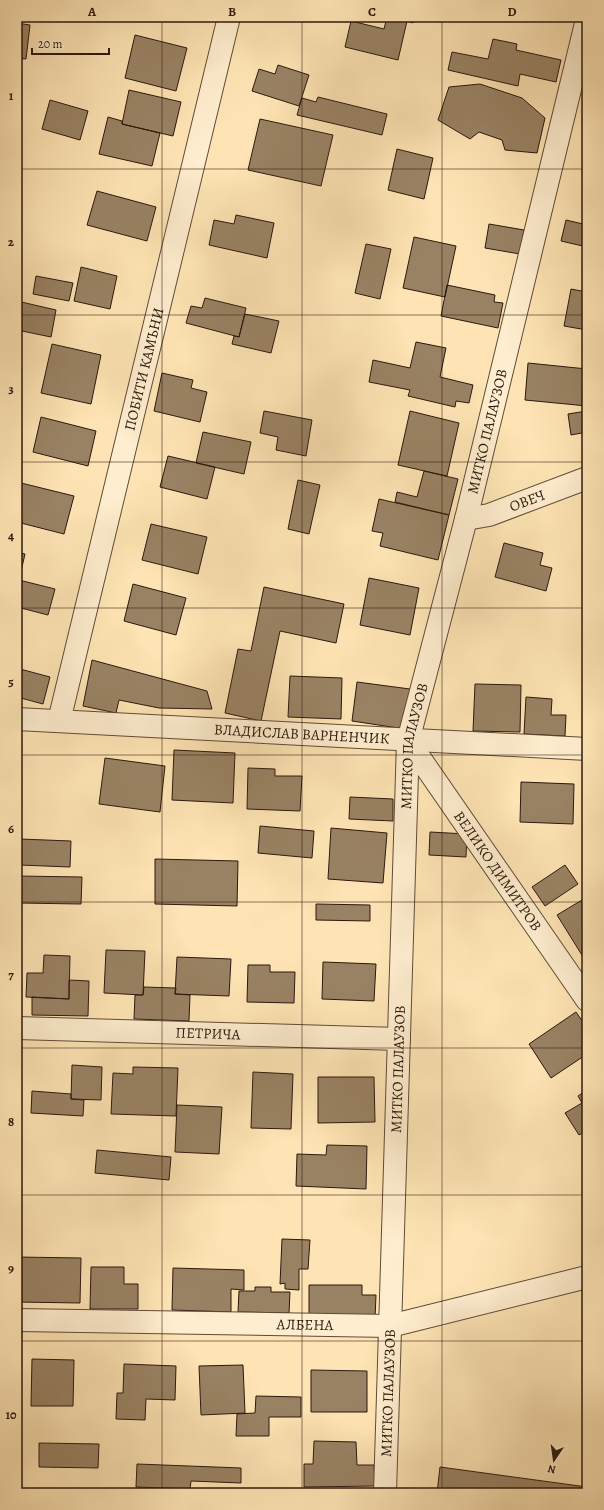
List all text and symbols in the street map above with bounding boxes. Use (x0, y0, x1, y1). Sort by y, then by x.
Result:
text: A (87, 3, 97, 20)
text: B (228, 3, 236, 20)
text: C (368, 3, 376, 20)
text: D (507, 3, 517, 20)
scale bar (32, 30, 109, 56)
text: 20 m (38, 36, 62, 52)
text: 1 (9, 87, 14, 104)
text: 2 (8, 233, 15, 250)
street label: ПОБИТИ КАМЪНИ (119, 306, 168, 433)
street label: МИТКО ПАЛАУЗОВ (462, 367, 512, 496)
text: 3 (8, 380, 14, 397)
street label: ОВЕЧ (506, 485, 548, 516)
text: 4 (8, 527, 14, 544)
text: 5 (8, 673, 14, 690)
street label: МИТКО ПАЛАУЗОВ (396, 681, 433, 810)
street label: ВЛАДИСЛАВ ВАРНЕНЧИК (213, 719, 390, 749)
street label: ВЕЛИКО ДИМИТРОВ (449, 807, 546, 935)
text: 6 (8, 820, 14, 837)
text: 7 (8, 966, 14, 983)
street label: МИТКО ПАЛАУЗОВ (386, 1005, 410, 1133)
street label: ПЕТРИЧА (175, 1023, 241, 1044)
text: 8 (8, 1113, 14, 1130)
text: 9 (8, 1260, 14, 1277)
street label: АЛБЕНА (276, 1314, 334, 1335)
street label: МИТКО ПАЛАУЗОВ (376, 1329, 400, 1457)
text: 10 (5, 1406, 17, 1423)
north arrow (534, 1440, 574, 1480)
text: N (546, 1461, 557, 1477)

